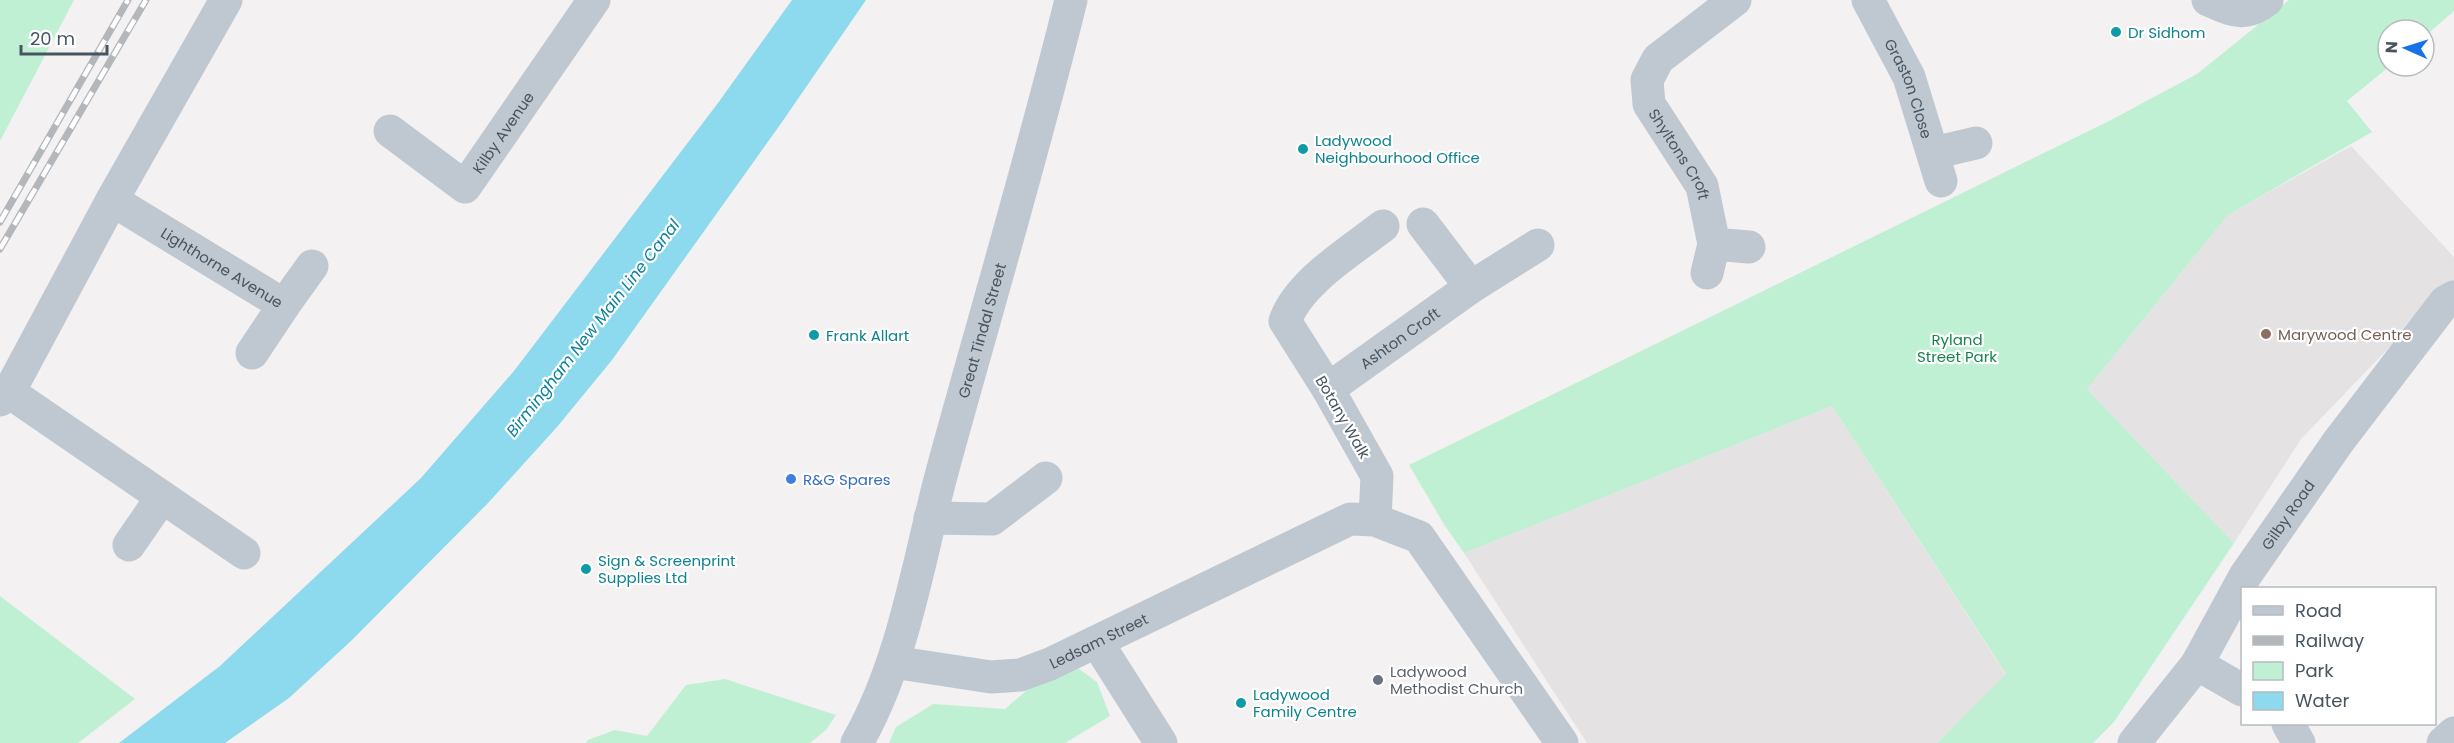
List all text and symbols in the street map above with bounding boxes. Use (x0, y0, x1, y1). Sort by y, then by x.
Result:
scale bar (21, 18, 106, 56)
north arrow (2376, 18, 2436, 78)
place label: Dr Sidhom (2128, 22, 2206, 43)
marker: Dr Sidhom (2109, 25, 2123, 39)
text: 20 m (30, 26, 75, 51)
street label: Graston Close (1880, 35, 1938, 141)
text: N (2380, 41, 2403, 54)
street label: Kilby Avenue (467, 87, 538, 178)
street label: Shyltons Croft (1644, 104, 1715, 202)
place label: Ladywood Neighbourhood Office (1315, 130, 1480, 168)
marker: Ladywood Neighbourhood Office (1296, 142, 1310, 156)
water label: Birmingham New Main Line Canal (501, 214, 685, 441)
street label: Lighthorne Avenue (157, 222, 287, 313)
street label: Great Tindal Street (952, 260, 1011, 401)
street label: Ashton Croft (1355, 302, 1444, 374)
place label: Marywood Centre (2278, 324, 2412, 345)
place label: Frank Allart (826, 325, 909, 346)
marker: Marywood Centre (2259, 327, 2273, 341)
marker: Frank Allart (807, 328, 821, 342)
park label: Ryland Street Park (1917, 329, 1997, 367)
street label: Botany Walk (1311, 372, 1375, 463)
place label: R&G Spares (803, 469, 891, 490)
marker: R&G Spares (784, 472, 798, 486)
street label: Gilby Road (2256, 475, 2319, 554)
place label: Sign & Screenprint Supplies Ltd (598, 550, 736, 588)
marker: Sign & Screenprint Supplies Ltd (579, 562, 593, 576)
legend (2241, 587, 2436, 725)
text: Road (2295, 598, 2342, 623)
street label: Ledsam Street (1046, 608, 1151, 673)
text: Railway (2295, 628, 2364, 653)
text: Park (2295, 658, 2334, 683)
place label: Ladywood Methodist Church (1390, 661, 1523, 699)
marker: Ladywood Methodist Church (1371, 673, 1385, 687)
place label: Ladywood Family Centre (1253, 684, 1357, 722)
text: Water (2295, 688, 2349, 713)
marker: Ladywood Family Centre (1234, 696, 1248, 710)

